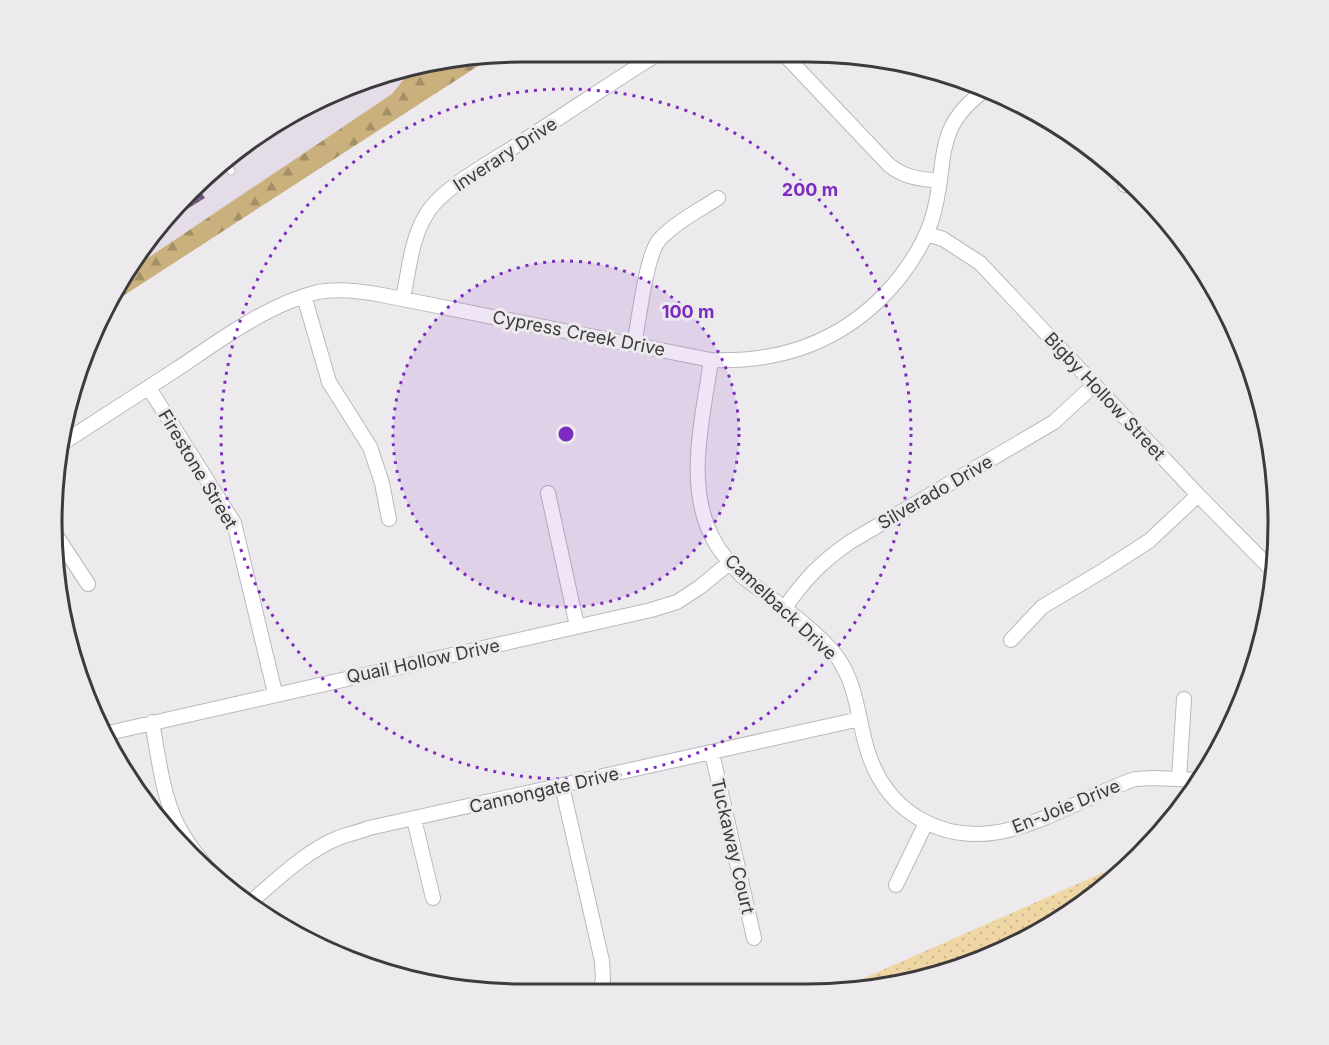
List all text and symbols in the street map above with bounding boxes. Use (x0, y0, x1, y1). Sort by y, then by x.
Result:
street label: Inverary Drive (449, 113, 561, 195)
text: 200 m (782, 179, 838, 200)
text: 100 m (662, 301, 714, 322)
street label: Cypress Creek Drive (491, 306, 667, 360)
street label: Bigby Hollow Street (1040, 328, 1170, 464)
street label: Firestone Street (154, 406, 242, 532)
centre of rings (556, 424, 576, 444)
street label: Silverado Drive (874, 451, 996, 533)
street label: Camelback Drive (721, 550, 841, 664)
street label: Quail Hollow Drive (344, 634, 502, 688)
street label: Cannongate Drive (467, 763, 621, 817)
street label: En-Joie Drive (1009, 775, 1123, 837)
street label: Tuckaway Court (707, 776, 759, 916)

